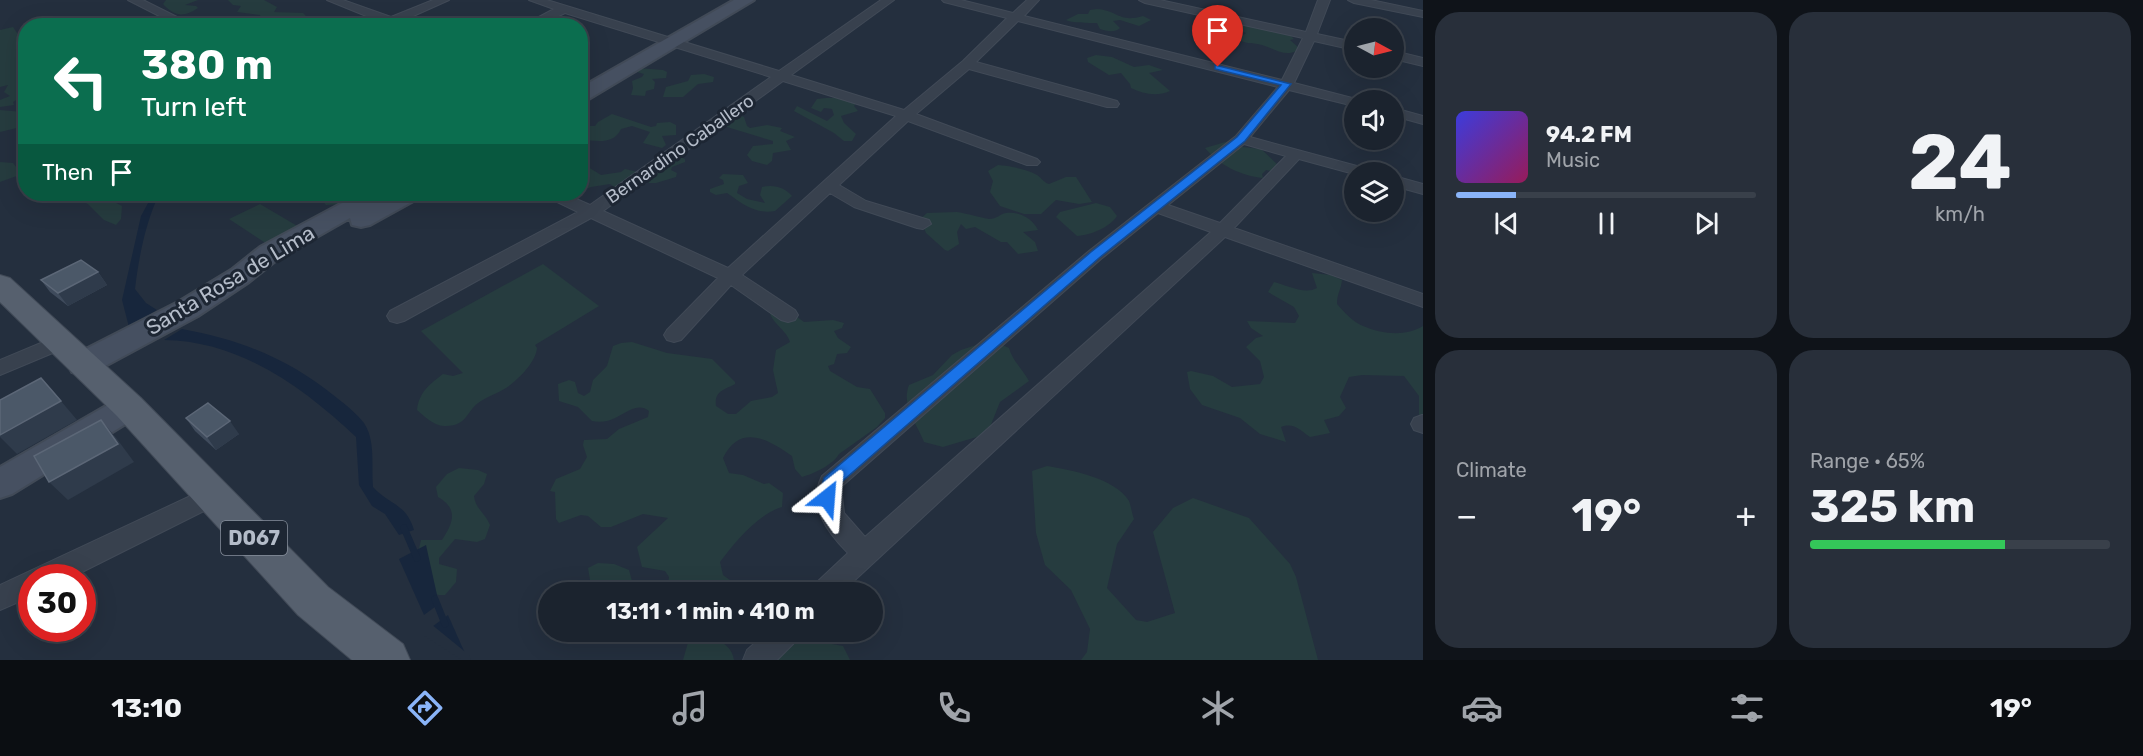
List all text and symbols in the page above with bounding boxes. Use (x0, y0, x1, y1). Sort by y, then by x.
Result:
pin (1192, 5, 1243, 67)
icon: arrive (1201, 14, 1234, 47)
north arrow (1344, 18, 1404, 78)
map controls (1344, 18, 1404, 222)
text: 380 m (141, 40, 273, 90)
icon: left (42, 42, 120, 120)
street label: Bernardino Caballero (602, 90, 758, 208)
button: sound (1344, 90, 1404, 150)
text: Turn left (141, 91, 246, 123)
text: 24 (1908, 116, 2012, 209)
text: 94.2 FM (1546, 121, 1632, 148)
text: Music (1546, 148, 1600, 172)
icon: arrive (105, 156, 138, 189)
text: Then (42, 159, 93, 186)
button: layers (1344, 162, 1404, 222)
text: km/h (1935, 202, 1985, 226)
icon: previous (1490, 207, 1523, 240)
icon: pause (1590, 207, 1623, 240)
icon: next (1690, 207, 1723, 240)
street label: Santa Rosa de Lima (141, 220, 319, 340)
text: Range · 65% (1810, 449, 1925, 473)
text: Climate (1456, 458, 1527, 482)
position arrow (795, 466, 859, 530)
text: 325 km (1810, 480, 1975, 533)
text: 19° (1572, 489, 1641, 542)
text: − (1456, 496, 1477, 535)
text: + (1735, 496, 1756, 535)
road number: D067 (221, 521, 287, 555)
speed limit sign: 30 (18, 564, 96, 642)
text: 13:11 · 1 min · 410 m (606, 598, 815, 625)
icon: directions (404, 687, 446, 729)
icon: music (669, 687, 711, 729)
icon: phone (933, 687, 975, 729)
icon: climate (1197, 687, 1239, 729)
icon: car (1461, 687, 1503, 729)
icon: filters (1726, 687, 1768, 729)
text: 13:10 (111, 692, 182, 724)
text: 19° (1990, 692, 2032, 724)

